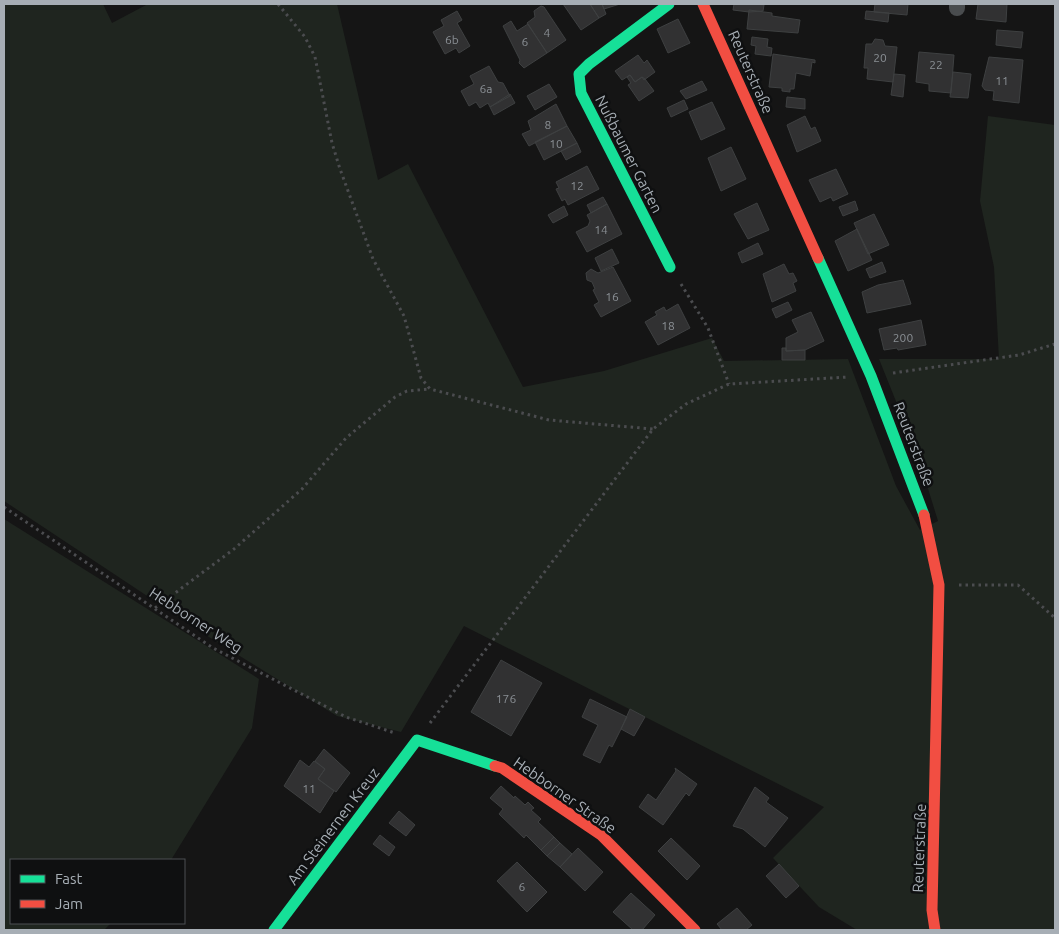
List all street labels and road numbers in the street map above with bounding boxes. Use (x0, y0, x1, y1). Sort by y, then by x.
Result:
street label: Reuterstraße (725, 28, 777, 116)
street label: Nußbaumer Garten (592, 92, 666, 216)
street label: Reuterstraße (890, 399, 938, 489)
street label: Hebborner Weg (146, 584, 246, 656)
street label: Hebborner Straße (510, 753, 620, 837)
street label: Am Steinernen Kreuz (284, 764, 382, 888)
street label: Reuterstraße (909, 803, 929, 893)

